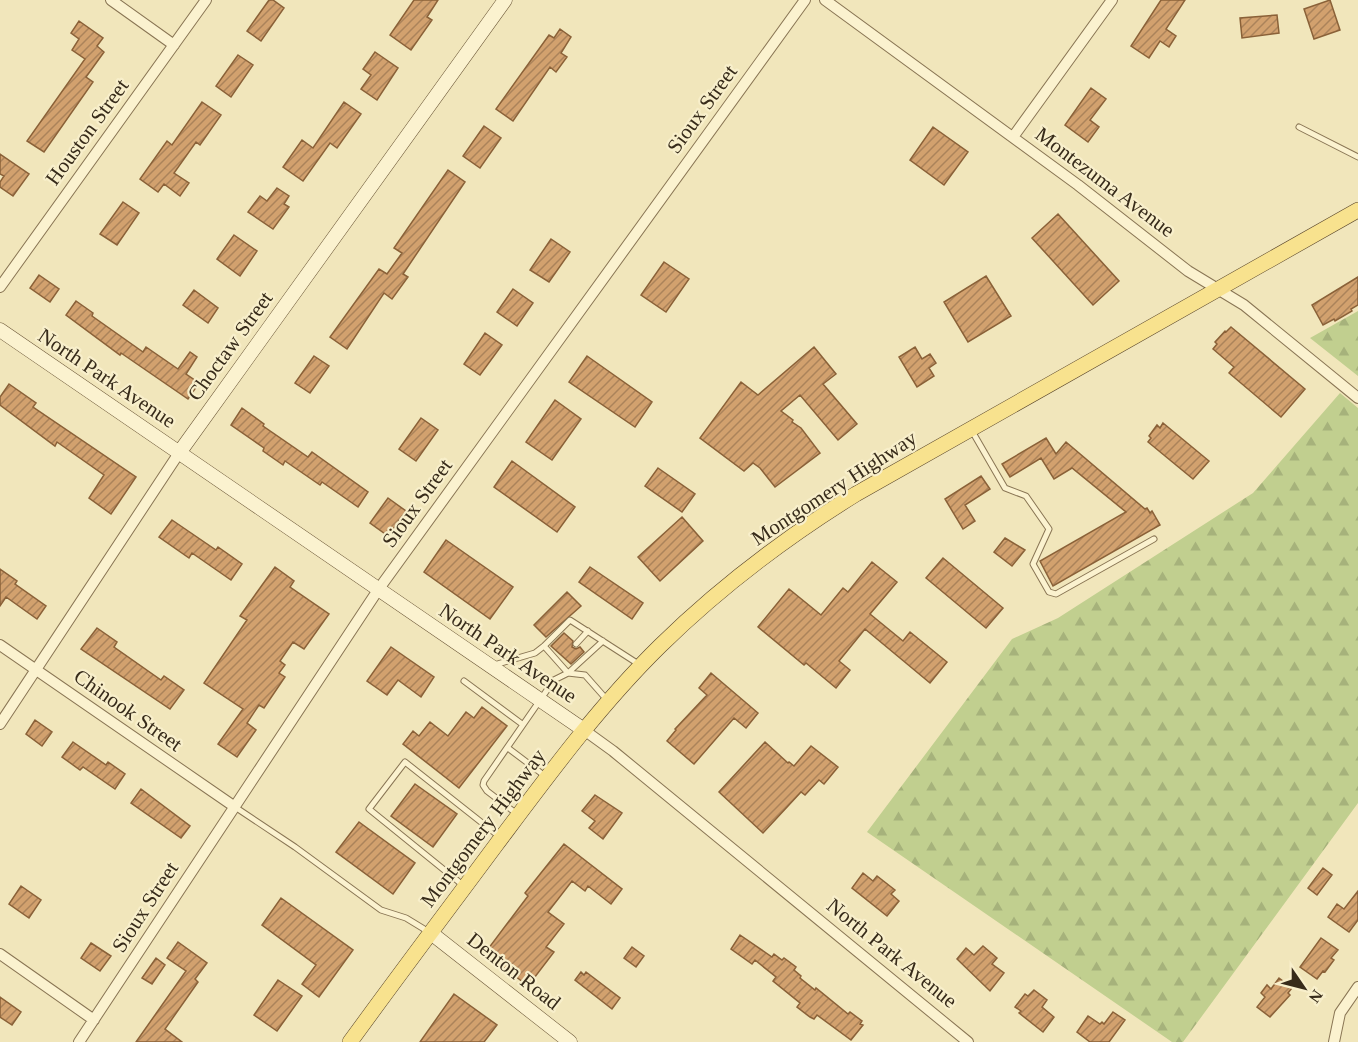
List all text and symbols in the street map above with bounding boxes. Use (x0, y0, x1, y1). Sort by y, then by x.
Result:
street label: Sioux Street (662, 60, 742, 158)
street label: Houston Street (40, 74, 134, 190)
street label: Montezuma Avenue (1031, 122, 1179, 242)
street label: Choctaw Street (182, 287, 278, 405)
street label: North Park Avenue (34, 323, 180, 433)
street label: Montgomery Highway (747, 425, 921, 550)
street label: Sioux Street (377, 454, 457, 552)
street label: North Park Avenue (435, 598, 581, 708)
street label: Chinook Street (69, 664, 187, 756)
street label: Montgomery Highway (416, 744, 551, 912)
street label: Sioux Street (107, 857, 183, 957)
street label: North Park Avenue (822, 893, 962, 1013)
street label: Denton Road (463, 927, 566, 1015)
north arrow (1274, 958, 1334, 1018)
text: N (1305, 987, 1326, 1006)

